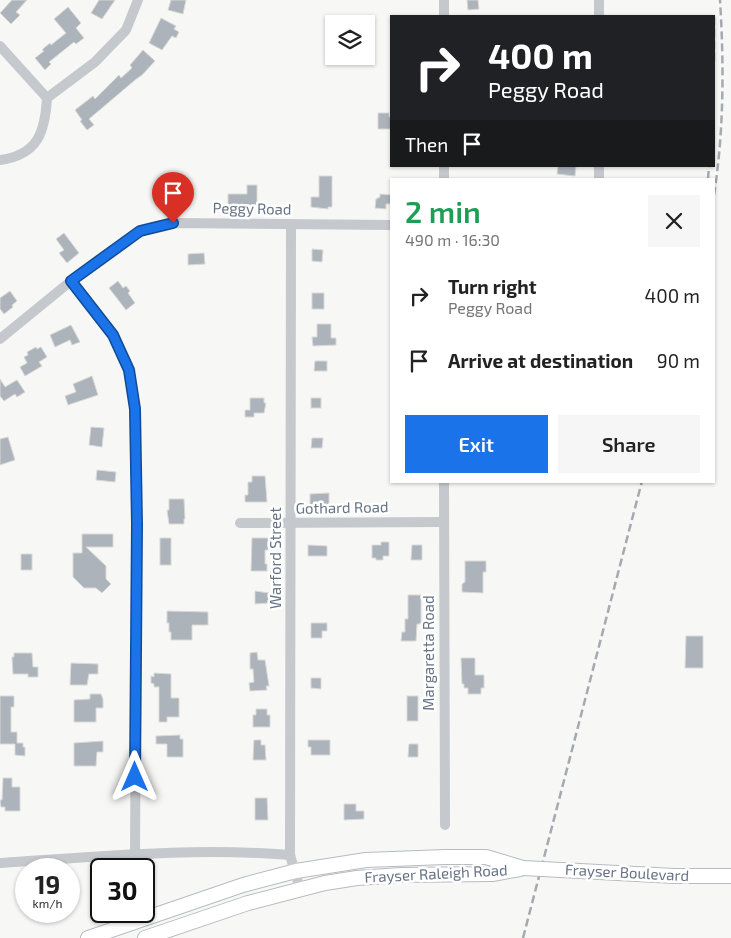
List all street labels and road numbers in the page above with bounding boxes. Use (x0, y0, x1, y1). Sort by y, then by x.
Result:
street label: Peggy Road (212, 198, 292, 218)
street label: Gothard Road (295, 497, 389, 517)
street label: Warford Street (266, 507, 284, 609)
street label: Margaretta Road (419, 595, 437, 711)
street label: Frayser Raleigh Road (364, 860, 508, 886)
street label: Frayser Boulevard (565, 860, 690, 884)

